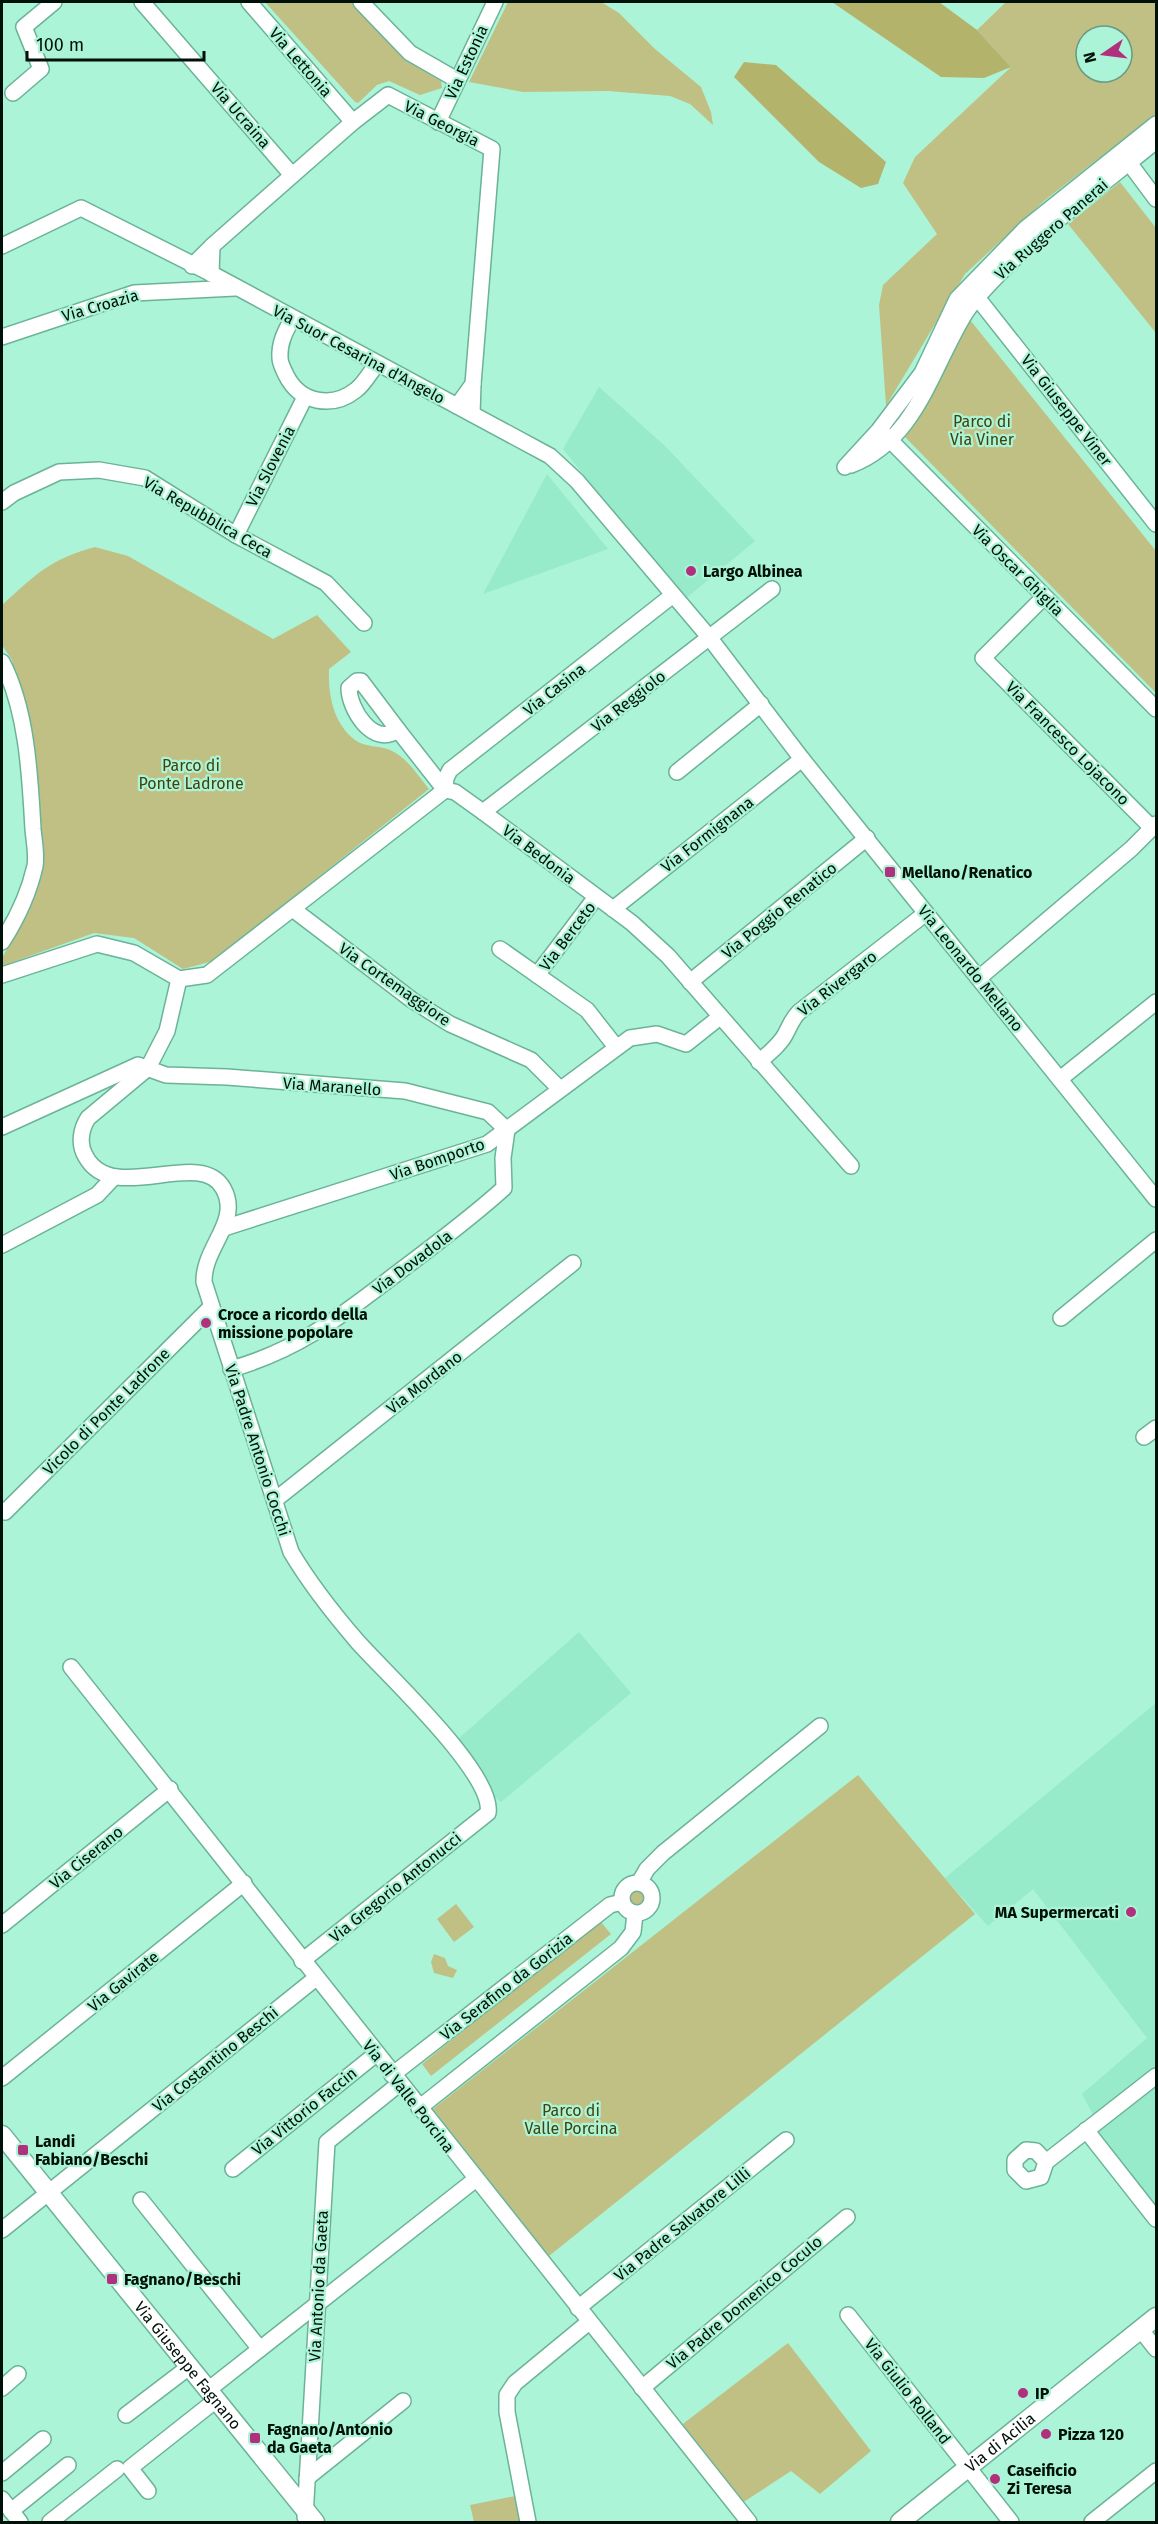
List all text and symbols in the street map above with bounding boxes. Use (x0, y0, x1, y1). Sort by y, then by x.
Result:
street label: Via Estonia (441, 22, 492, 102)
scale bar (27, 24, 204, 62)
street label: Via Lettonia (265, 24, 336, 101)
north arrow (1074, 24, 1134, 84)
text: 100 m (36, 34, 84, 56)
text: N (1079, 50, 1100, 65)
street label: Via Ucraina (207, 78, 275, 152)
street label: Via Georgia (401, 96, 483, 151)
street label: Via Ruggero Panerai (991, 175, 1112, 284)
street label: Via Croazia (60, 285, 141, 325)
street label: Via Suor Cesarina d'Angelo (269, 301, 448, 408)
street label: Via Giuseppe Viner (1017, 351, 1116, 470)
park label: Parco di Via Viner (950, 412, 1015, 449)
street label: Via Slovenia (242, 423, 299, 510)
street label: Via Repubblica Ceca (140, 473, 276, 562)
street label: Via Oscar Ghiglia (968, 521, 1067, 620)
place label: Largo Albinea (703, 562, 803, 581)
marker: Largo Albinea (684, 564, 698, 578)
street label: Via Casina (519, 659, 589, 720)
street label: Via Reggiolo (587, 667, 669, 736)
street label: Via Francesco Lojacono (1002, 677, 1134, 809)
park label: Parco di Ponte Ladrone (138, 756, 244, 793)
street label: Via Formignana (657, 792, 757, 876)
street label: Via Bedonia (499, 821, 579, 888)
street label: Via Poggio Renatico (718, 858, 841, 963)
place label: Mellano/Renatico (902, 863, 1032, 882)
marker: Mellano/Renatico (883, 865, 897, 879)
street label: Via Berceto (535, 898, 599, 975)
street label: Via Leonardo Mellano (914, 901, 1027, 1035)
street label: Via Cortemaggiore (335, 939, 454, 1030)
street label: Via Rivergaro (794, 947, 881, 1020)
street label: Via Maranello (282, 1074, 382, 1099)
street label: Via Bomporto (387, 1134, 487, 1185)
street label: Via Dovadola (369, 1226, 456, 1298)
place label: Croce a ricordo della missione popolare (218, 1305, 368, 1342)
marker: Croce a ricordo della missione popolare (199, 1316, 213, 1330)
street label: Vicolo di Ponte Ladrone (39, 1344, 174, 1479)
street label: Via Mordano (383, 1347, 466, 1418)
street label: Via Padre Antonio Cocchi (221, 1362, 294, 1538)
street label: Via Ciserano (46, 1822, 127, 1893)
street label: Via Gregorio Antonucci (326, 1828, 465, 1946)
place label: MA Supermercati (995, 1903, 1119, 1922)
marker: MA Supermercati (1124, 1905, 1138, 1919)
street label: Via Serafino da Gorizia (436, 1929, 576, 2044)
street label: Via Gavirate (84, 1947, 163, 2016)
street label: Via Costantino Beschi (149, 2003, 282, 2116)
street label: Via di Valle Porcina (359, 2036, 459, 2156)
street label: Via Vittorio Faccin (248, 2063, 360, 2159)
park label: Parco di Valle Porcina (524, 2101, 618, 2138)
place label: Landi Fabiano/Beschi (35, 2132, 148, 2169)
marker: Landi Fabiano/Beschi (16, 2143, 30, 2157)
street label: Via Padre Salvatore Lilli (610, 2164, 754, 2285)
street label: Via Antonio da Gaeta (305, 2210, 332, 2362)
street label: Via Padre Domenico Coculo (663, 2232, 826, 2373)
place label: Fagnano/Beschi (124, 2270, 241, 2289)
marker: Fagnano/Beschi (105, 2272, 119, 2286)
street label: Via Giuseppe Fagnano (130, 2298, 245, 2433)
street label: Via Giulio Rolland (860, 2335, 955, 2448)
place label: IP (1035, 2384, 1050, 2403)
marker: IP (1016, 2386, 1030, 2400)
street label: Via di Acilia (961, 2409, 1039, 2476)
place label: Fagnano/Antonio da Gaeta (267, 2420, 393, 2457)
place label: Pizza 120 (1058, 2425, 1124, 2444)
marker: Pizza 120 (1039, 2427, 1053, 2441)
marker: Fagnano/Antonio da Gaeta (248, 2431, 262, 2445)
place label: Caseificio Zi Teresa (1007, 2461, 1077, 2498)
marker: Caseificio Zi Teresa (988, 2472, 1002, 2486)

